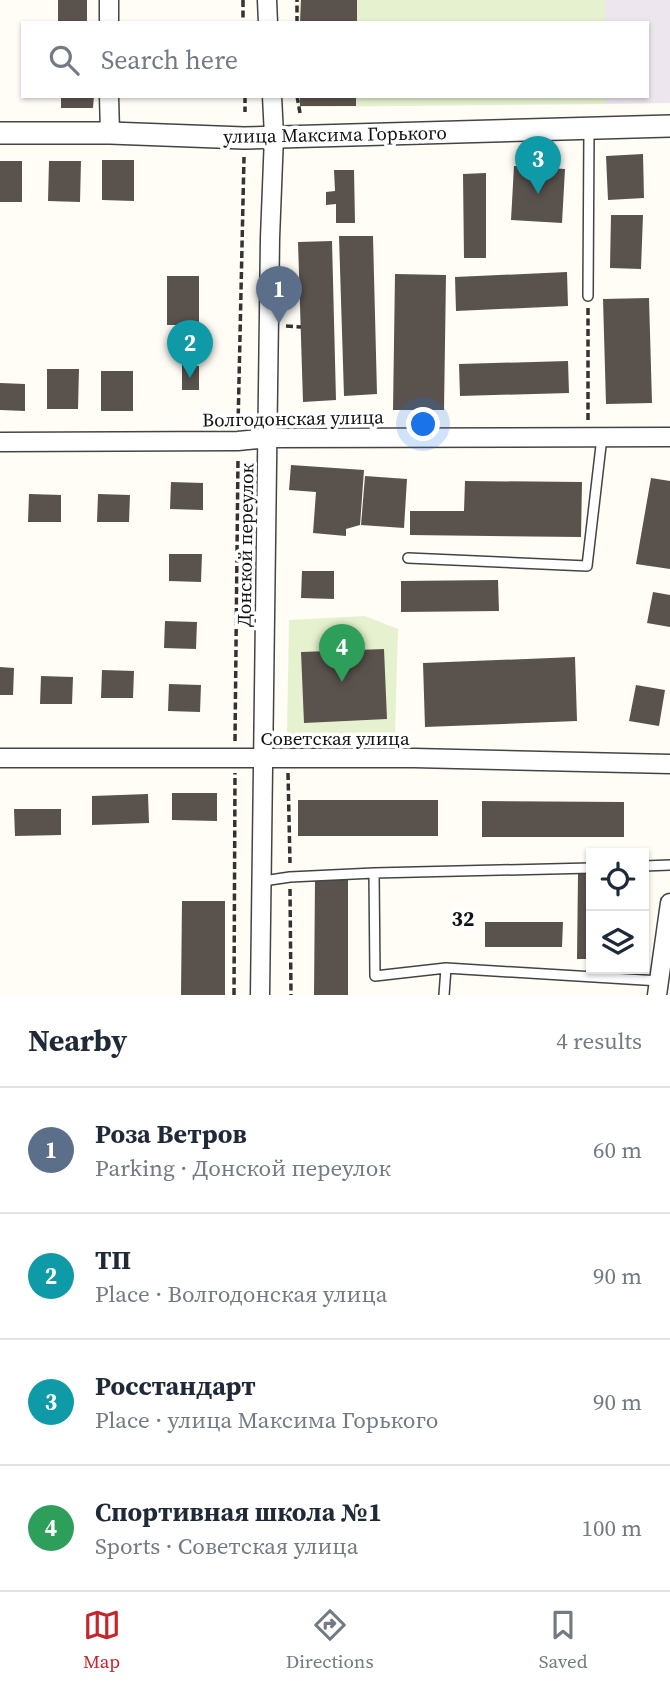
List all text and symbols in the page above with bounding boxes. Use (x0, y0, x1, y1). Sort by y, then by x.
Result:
search box (21, 21, 649, 98)
icon: search (45, 41, 83, 79)
text: Search here (101, 42, 238, 78)
street label: улица Максима Горького (223, 119, 447, 149)
pin: 3 (515, 136, 561, 194)
pin: 1 (256, 266, 302, 324)
pin: 2 (167, 320, 213, 378)
street label: Волгодонская улица (202, 403, 384, 433)
your location (406, 407, 440, 441)
street label: Донской переулок (231, 462, 259, 627)
pin: 4 (319, 624, 365, 682)
street label: Советская улица (260, 725, 410, 751)
map controls (586, 848, 649, 974)
button: locate (586, 848, 649, 911)
district label: 32 (452, 904, 474, 933)
button: layers (586, 911, 649, 974)
text: Nearby (28, 1020, 127, 1061)
text: 4 results (556, 1025, 642, 1057)
text: Роза Ветров (95, 1116, 247, 1152)
text: 1 (45, 1134, 57, 1166)
text: 60 m (593, 1134, 642, 1166)
text: Parking · Донской переулок (95, 1152, 391, 1184)
text: ТП (95, 1242, 131, 1278)
text: 2 (45, 1260, 57, 1292)
text: 90 m (593, 1260, 642, 1292)
text: Place · Волгодонская улица (95, 1278, 387, 1310)
text: Росстандарт (95, 1368, 256, 1404)
text: 3 (45, 1386, 57, 1418)
text: 90 m (593, 1386, 642, 1418)
text: Place · улица Максима Горького (95, 1404, 438, 1436)
text: Спортивная школа №1 (95, 1494, 382, 1530)
text: 4 (45, 1512, 57, 1544)
text: 100 m (581, 1512, 642, 1544)
text: Sports · Советская улица (95, 1530, 358, 1562)
tab: Map (83, 1606, 121, 1674)
tab: Directions (286, 1606, 374, 1674)
tab: Saved (539, 1606, 587, 1674)

